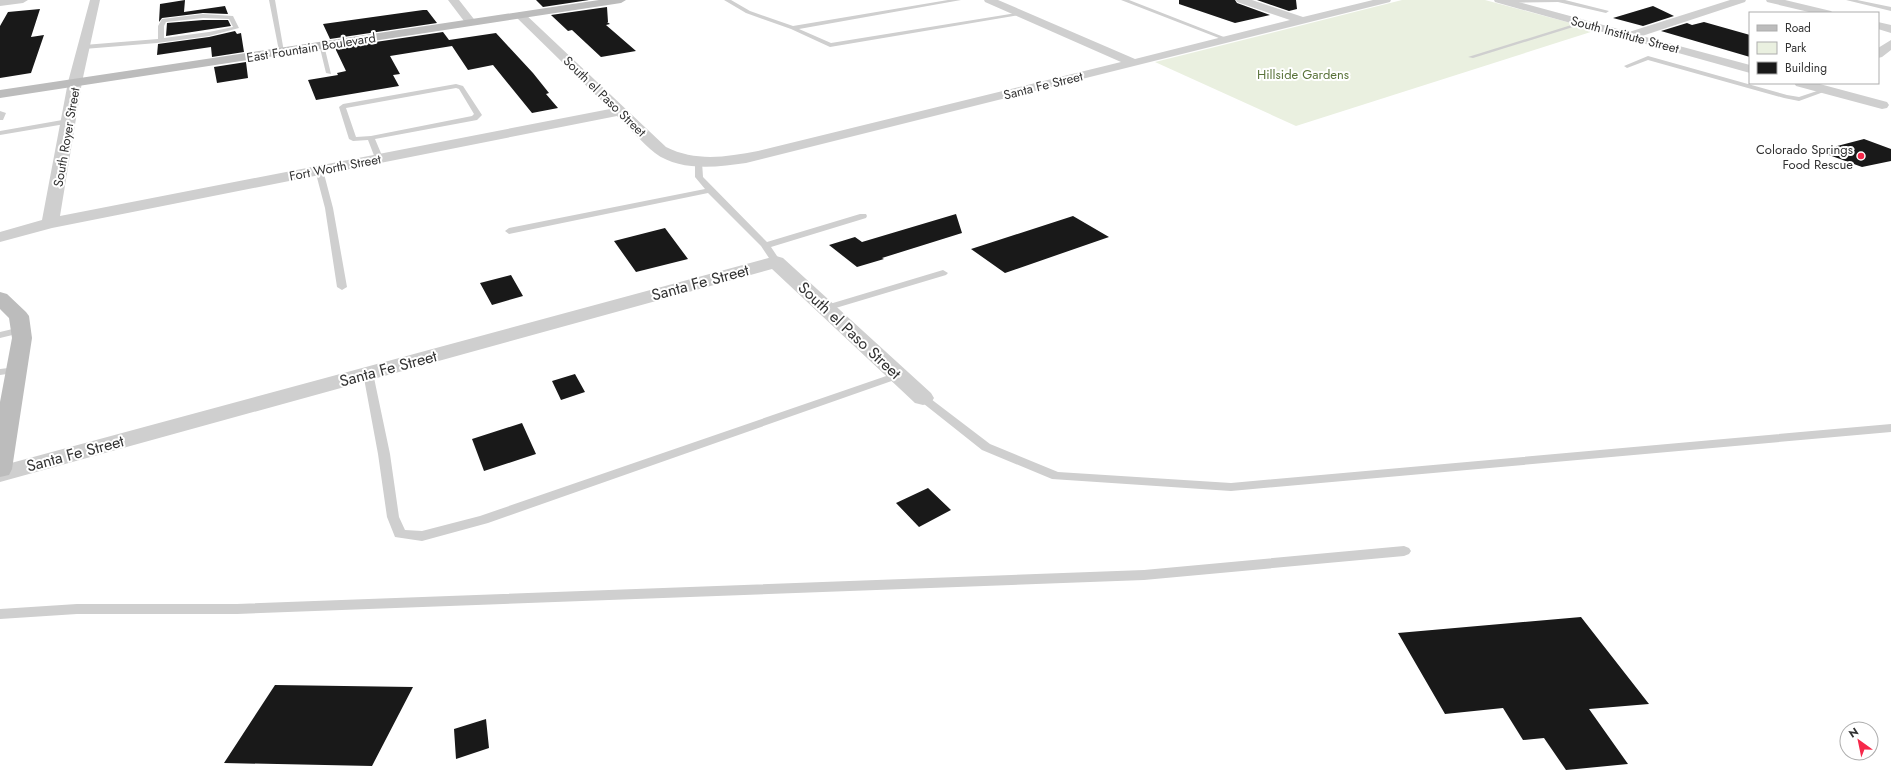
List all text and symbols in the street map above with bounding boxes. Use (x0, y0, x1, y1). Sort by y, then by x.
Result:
street label: South Institute Street (1569, 11, 1682, 58)
legend (1749, 12, 1879, 84)
text: Road (1785, 19, 1811, 37)
street label: East Fountain Boulevard (245, 28, 377, 67)
text: Park (1785, 39, 1807, 57)
street label: South el Paso Street (559, 52, 651, 142)
text: Building (1785, 59, 1827, 77)
park label: Hillside Gardens (1257, 65, 1349, 84)
street label: Santa Fe Street (1001, 66, 1086, 105)
street label: South Royer Street (48, 85, 85, 188)
place label: Colorado Springs Food Rescue (1756, 140, 1853, 174)
street label: Fort Worth Street (288, 149, 383, 186)
marker: Colorado Springs Food Rescue (1856, 151, 1866, 161)
street label: Santa Fe Street (649, 258, 752, 307)
street label: South el Paso Street (793, 276, 907, 385)
street label: Santa Fe Street (337, 344, 440, 393)
street label: Santa Fe Street (24, 429, 127, 478)
north arrow (1839, 721, 1879, 761)
text: N (1846, 724, 1862, 742)

